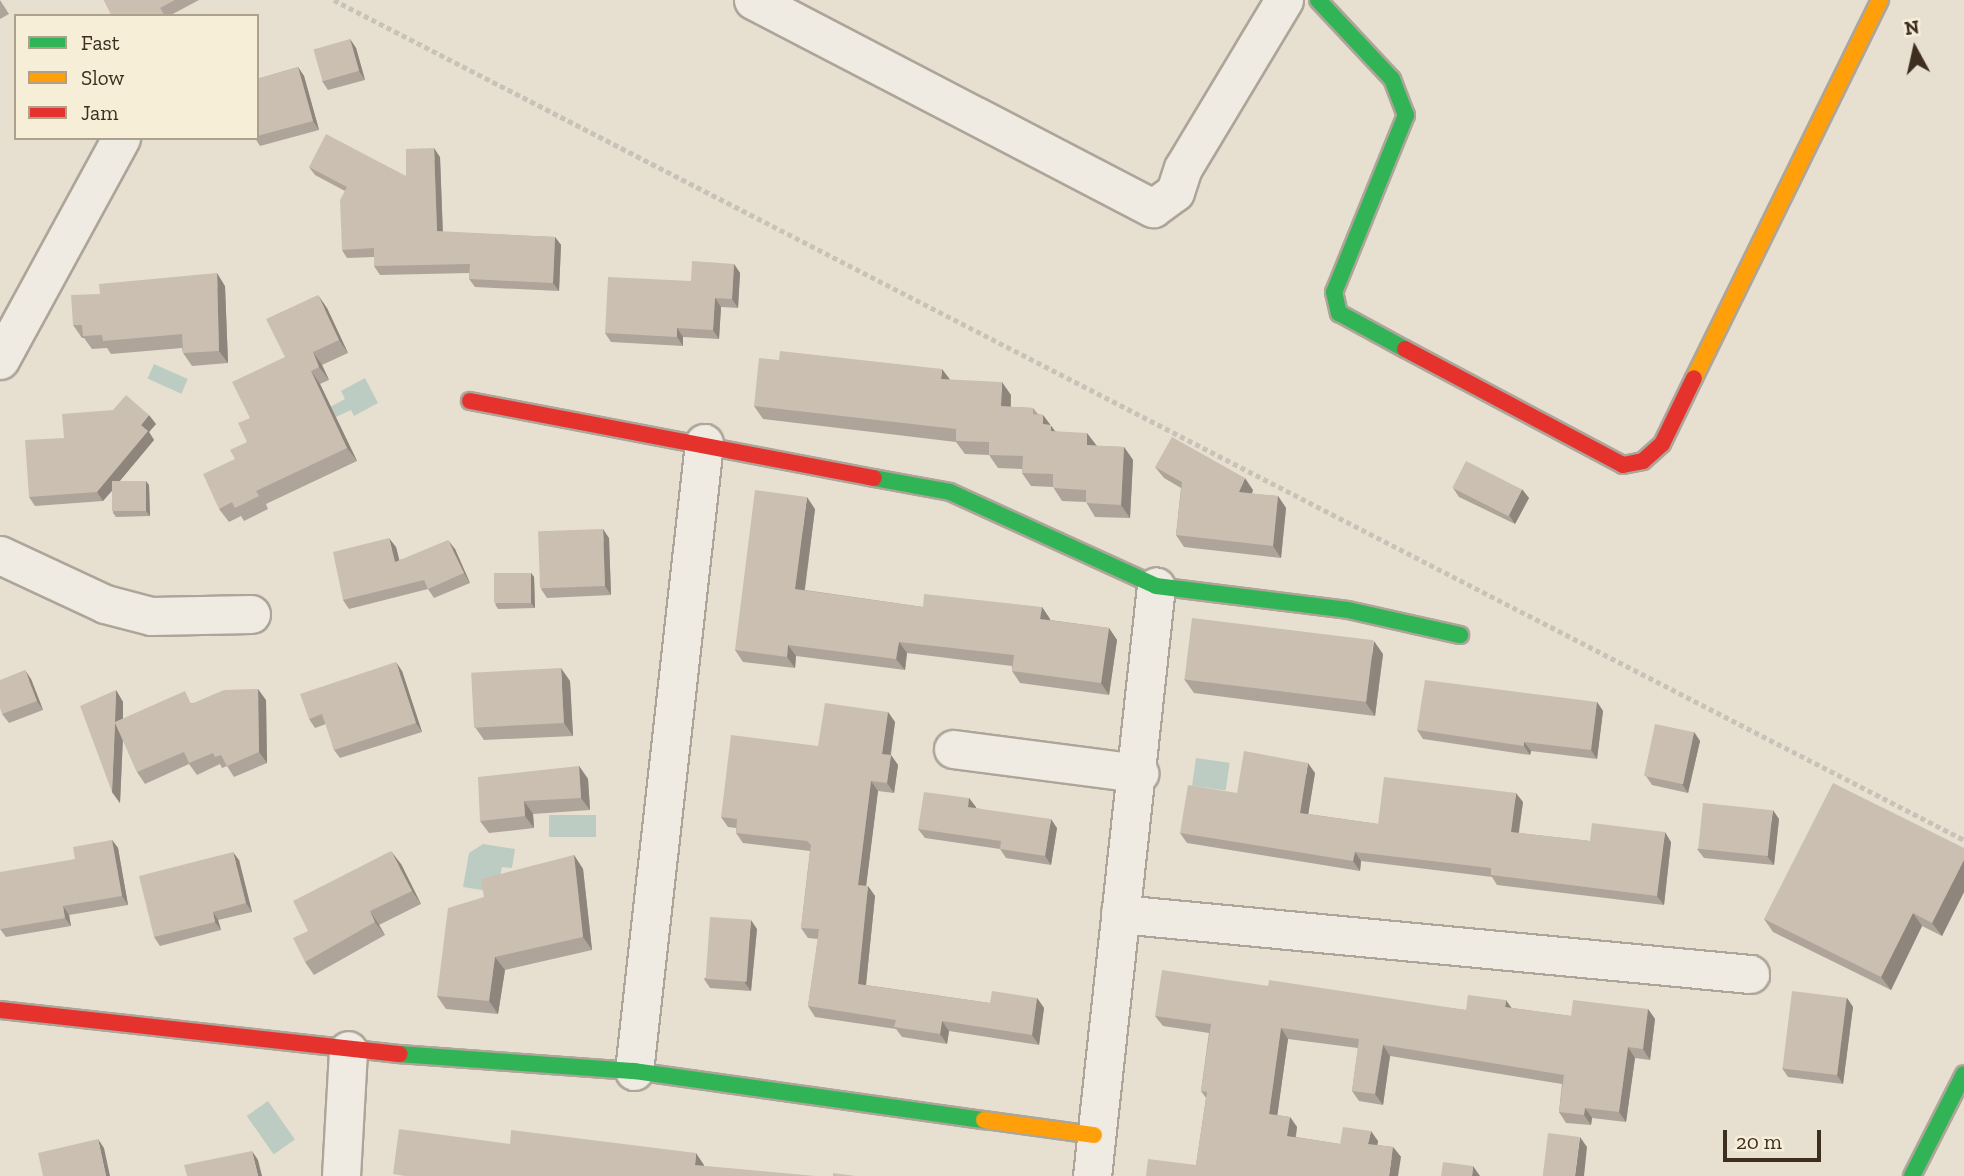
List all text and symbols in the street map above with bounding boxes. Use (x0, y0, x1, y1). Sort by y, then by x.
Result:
legend (14, 14, 259, 140)
north arrow (1880, 14, 1950, 84)
text: N (1903, 15, 1921, 40)
text: Fast (81, 30, 120, 55)
text: Slow (81, 65, 124, 90)
text: Jam (81, 100, 118, 125)
scale bar (1726, 1116, 1824, 1160)
text: 20 m (1736, 1129, 1782, 1154)

